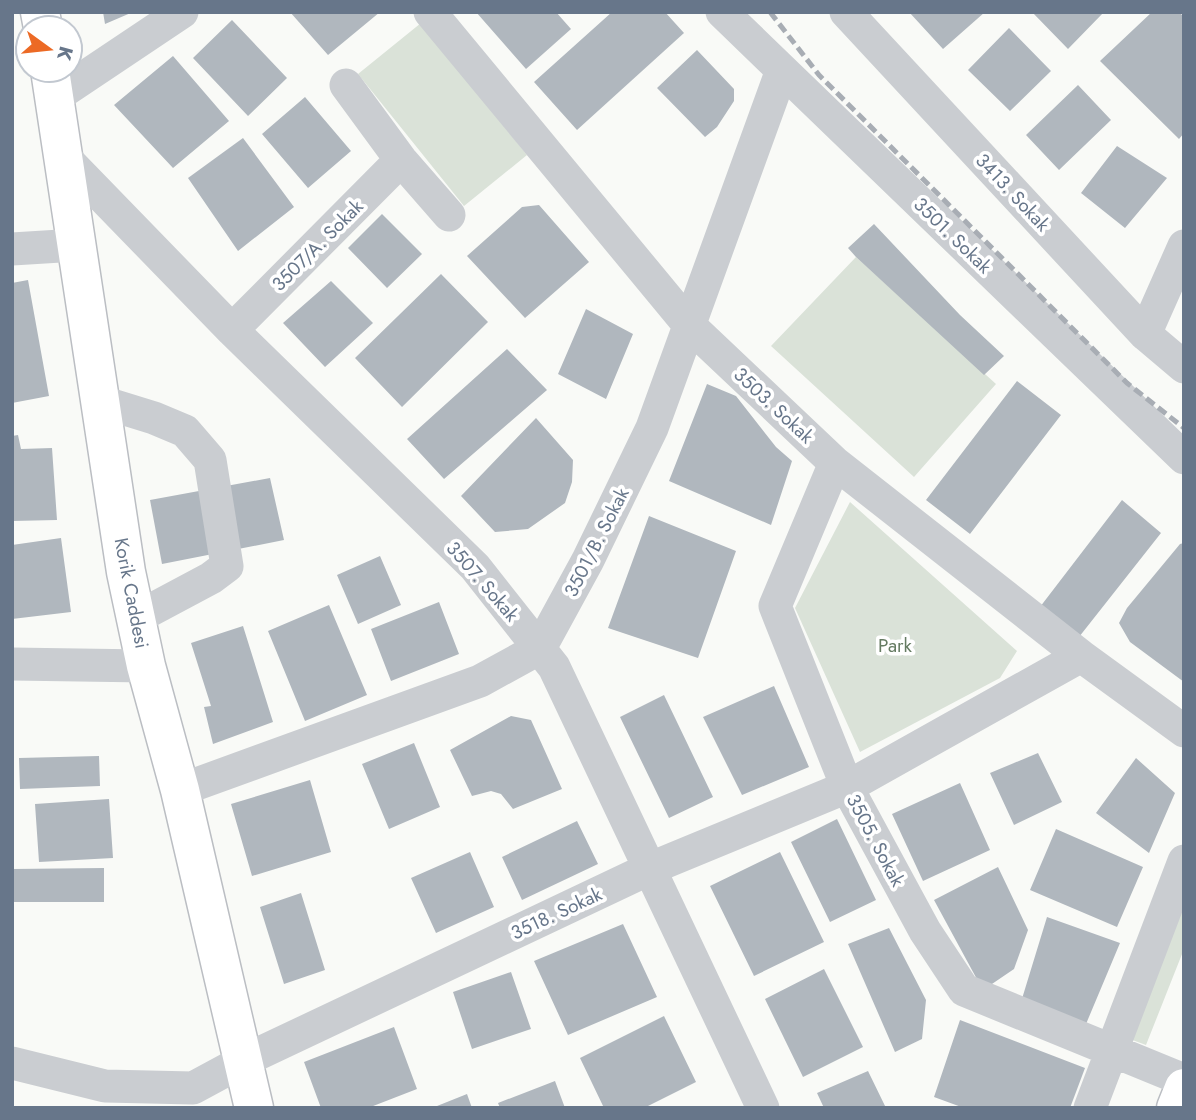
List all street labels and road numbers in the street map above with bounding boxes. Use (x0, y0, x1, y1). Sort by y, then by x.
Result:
street label: 3413. Sokak (969, 147, 1056, 238)
street label: 3501. Sokak (908, 191, 998, 280)
street label: 3507/A. Sokak (266, 193, 370, 297)
street label: 3503. Sokak (728, 361, 820, 450)
street label: 3501/B. Sokak (557, 482, 636, 601)
street label: Korik Caddesi (108, 535, 155, 651)
street label: 3507. Sokak (440, 535, 526, 628)
street label: 3505. Sokak (840, 789, 912, 892)
street label: 3518. Sokak (506, 880, 607, 946)

